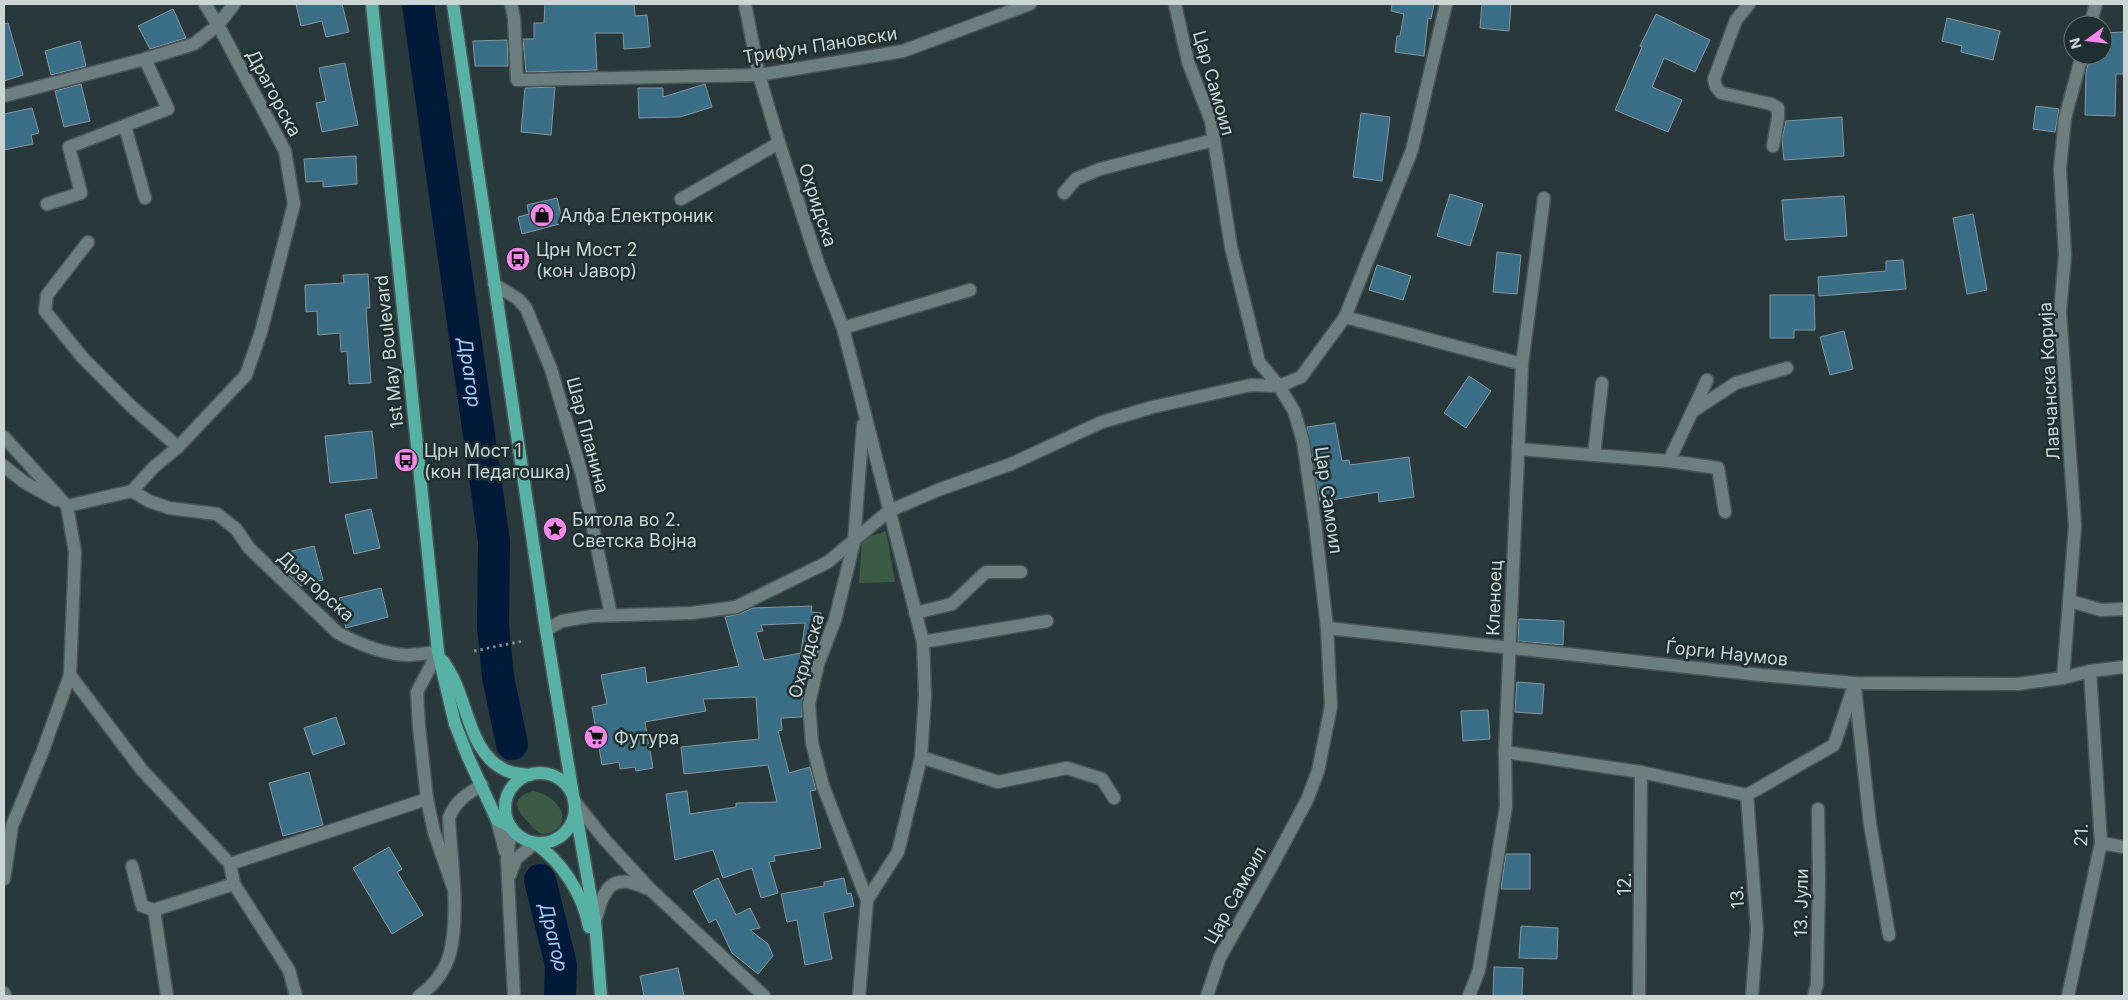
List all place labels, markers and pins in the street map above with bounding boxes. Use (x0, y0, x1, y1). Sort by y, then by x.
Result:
shop icon: Алфа Електроник (529, 202, 555, 228)
place label: Алфа Електроник (560, 205, 714, 226)
place label: Црн Мост 2 (кон Јавор) (536, 239, 637, 281)
bus stop icon: Црн Мост 2 (кон Јавор) (505, 246, 531, 272)
place label: Црн Мост 1 (кон Педагошка) (424, 440, 571, 482)
bus stop icon: Црн Мост 1 (кон Педагошка) (393, 447, 419, 473)
place label: Битола во 2. Светска Војна (572, 509, 697, 551)
place icon: Битола во 2. Светска Војна (542, 516, 568, 542)
supermarket icon: Футура (583, 724, 609, 750)
place label: Футура (614, 727, 679, 748)

